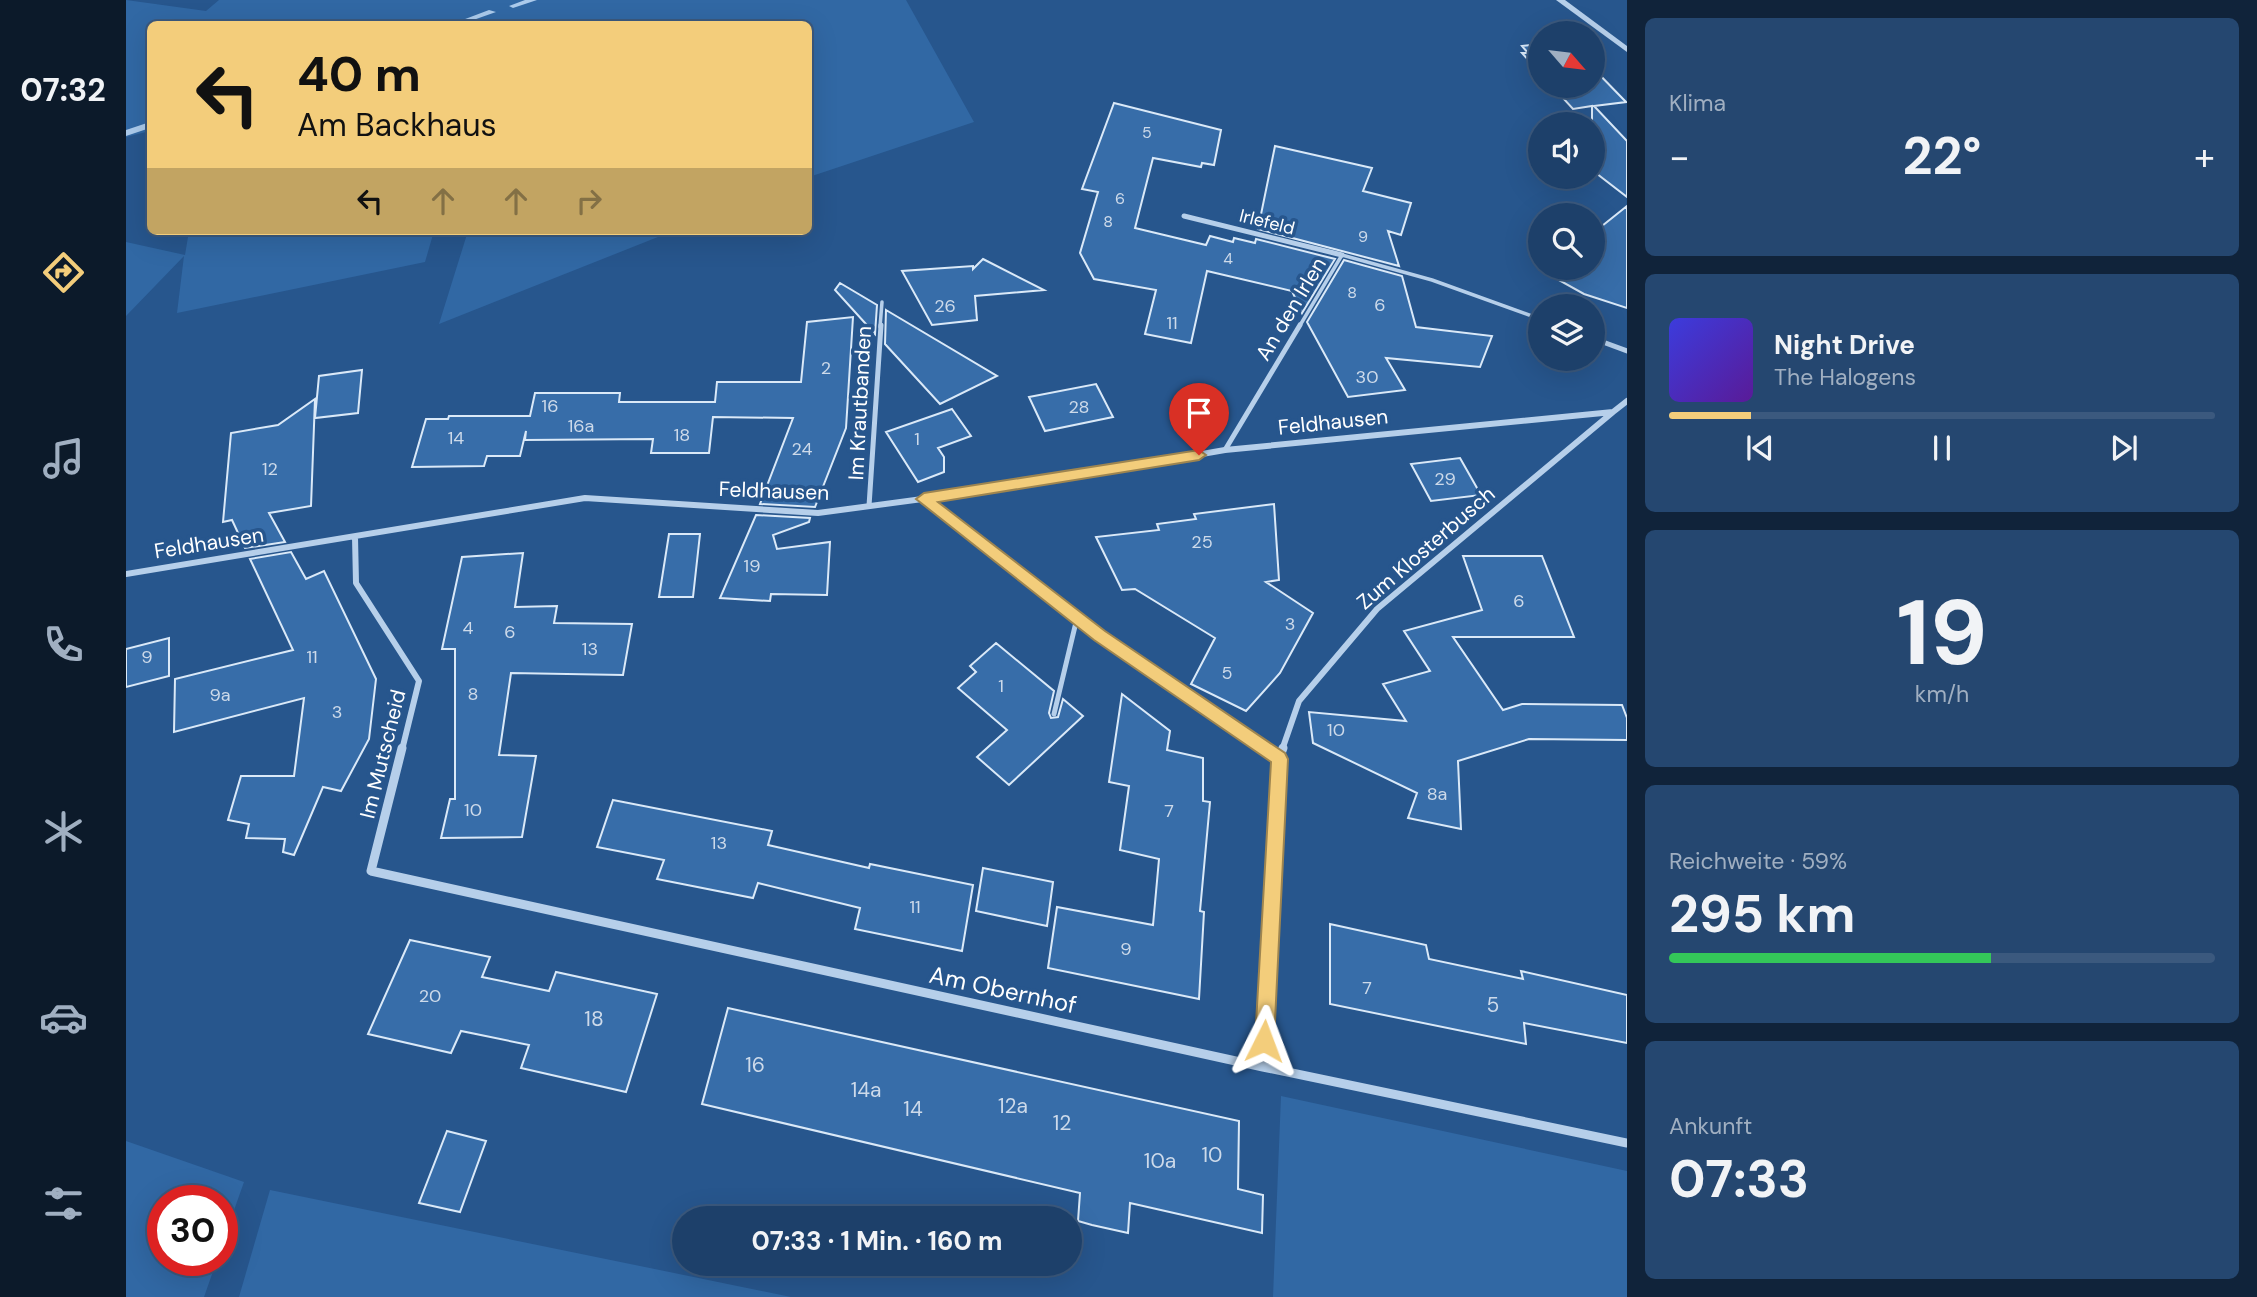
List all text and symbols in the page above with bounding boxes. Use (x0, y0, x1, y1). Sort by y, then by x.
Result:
north arrow (1528, 21, 1605, 98)
map controls (1528, 21, 1605, 371)
text: 40 m (297, 42, 421, 106)
icon: left (182, 49, 273, 140)
text: 07:32 (20, 69, 106, 111)
text: Klima (1669, 88, 1726, 118)
text: Am Backhaus (297, 104, 497, 146)
button: sound (1528, 112, 1605, 189)
house number: 5 (1142, 122, 1152, 143)
text: 22° (1903, 122, 1981, 190)
text: − (1669, 132, 1690, 182)
text: + (2194, 132, 2215, 182)
icon: left (351, 182, 389, 220)
icon: ahead (424, 182, 462, 220)
icon: ahead (497, 182, 535, 220)
icon: right (570, 182, 608, 220)
house number: 6 (1115, 188, 1125, 209)
button: search (1528, 203, 1605, 280)
street label: Irlefeld (1237, 204, 1297, 240)
house number: 8 (1103, 211, 1113, 232)
house number: 9 (1358, 226, 1368, 247)
icon: directions (39, 248, 88, 297)
house number: 4 (1223, 248, 1233, 269)
street label: An den Irlen (1249, 252, 1333, 366)
house number: 8 (1347, 282, 1357, 303)
house number: 6 (1374, 293, 1386, 317)
house number: 26 (934, 294, 956, 318)
button: layers (1528, 294, 1605, 371)
house number: 11 (1166, 311, 1178, 335)
street label: Im Krautbanden (842, 325, 878, 481)
text: Night Drive (1774, 328, 1915, 362)
house number: 2 (821, 356, 831, 380)
text: The Halogens (1774, 362, 1916, 392)
house number: 30 (1356, 365, 1378, 389)
pin (1169, 383, 1229, 455)
house number: 16 (542, 394, 558, 418)
icon: arrive (1180, 394, 1218, 432)
house number: 28 (1068, 395, 1090, 419)
street label: Feldhausen (1277, 402, 1389, 442)
house number: 16a (568, 414, 594, 438)
house number: 18 (674, 423, 690, 447)
house number: 14 (448, 426, 464, 450)
house number: 1 (914, 427, 920, 451)
icon: previous (1741, 429, 1779, 467)
icon: pause (1923, 429, 1961, 467)
icon: next (2105, 429, 2143, 467)
icon: music (39, 434, 88, 483)
house number: 24 (792, 437, 813, 461)
house number: 12 (262, 457, 278, 481)
house number: 29 (1434, 467, 1456, 491)
street label: Feldhausen (718, 475, 830, 507)
street label: Zum Klosterbusch (1351, 480, 1501, 616)
street label: Feldhausen (152, 521, 266, 565)
house number: 25 (1191, 530, 1213, 554)
house number: 19 (744, 554, 760, 578)
text: 19 (1897, 574, 1987, 692)
house number: 6 (1513, 589, 1525, 613)
house number: 3 (1285, 612, 1295, 636)
house number: 4 (463, 616, 474, 640)
icon: phone (39, 620, 88, 669)
house number: 6 (504, 620, 516, 644)
house number: 13 (582, 637, 598, 661)
house number: 9 (141, 645, 153, 669)
house number: 11 (306, 645, 318, 669)
house number: 5 (1222, 661, 1232, 685)
house number: 1 (998, 674, 1004, 698)
text: km/h (1915, 679, 1969, 709)
house number: 8 (468, 682, 478, 706)
house number: 9a (209, 683, 231, 707)
street label: Im Mutscheid (353, 687, 413, 821)
house number: 3 (332, 700, 342, 724)
house number: 10 (1327, 718, 1345, 742)
house number: 8a (1427, 782, 1447, 806)
house number: 10 (464, 798, 482, 822)
house number: 7 (1164, 799, 1174, 823)
icon: climate (39, 807, 88, 856)
house number: 13 (711, 831, 727, 855)
text: Reichweite · 59% (1669, 846, 1847, 876)
text: 295 km (1669, 880, 1855, 948)
house number: 11 (909, 895, 921, 919)
house number: 9 (1120, 937, 1132, 961)
street label: Am Obernhof (927, 959, 1080, 1020)
house number: 7 (1362, 976, 1372, 1000)
house number: 20 (419, 984, 441, 1008)
house number: 5 (1487, 991, 1499, 1019)
icon: car (39, 993, 88, 1042)
position arrow (1227, 1004, 1301, 1078)
house number: 18 (584, 1005, 604, 1033)
house number: 16 (745, 1051, 765, 1079)
house number: 14a (851, 1076, 881, 1104)
house number: 12a (998, 1092, 1028, 1120)
house number: 14 (903, 1095, 923, 1123)
house number: 12 (1053, 1109, 1071, 1137)
text: Ankunft (1669, 1111, 1752, 1141)
house number: 10 (1202, 1141, 1222, 1169)
text: 07:33 (1669, 1145, 1809, 1213)
house number: 10a (1144, 1147, 1176, 1175)
icon: filters (39, 1179, 88, 1228)
speed limit sign: 30 (147, 1185, 238, 1276)
text: 07:33 · 1 Min. · 160 m (752, 1224, 1002, 1258)

